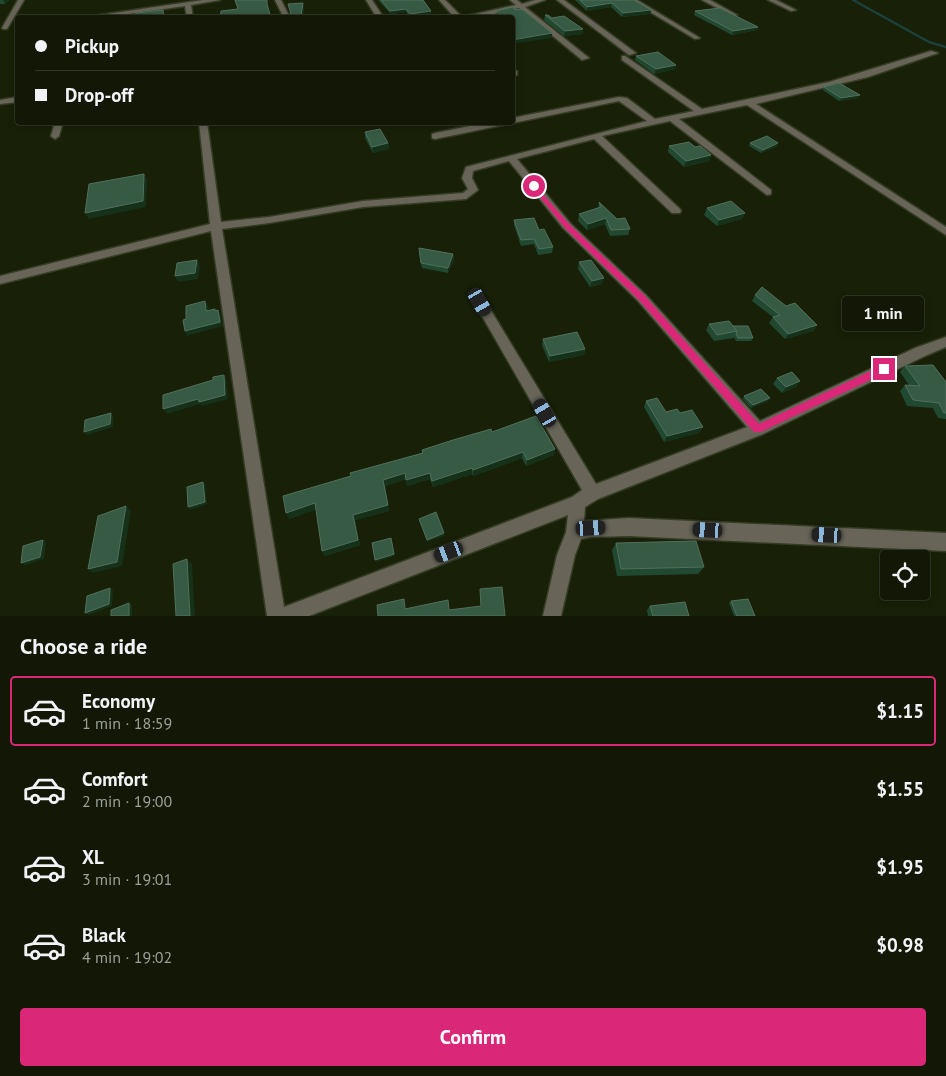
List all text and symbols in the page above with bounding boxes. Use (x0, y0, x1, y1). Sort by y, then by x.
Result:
text: Pickup (65, 34, 119, 58)
text: Drop-off (65, 83, 133, 107)
route start (523, 175, 545, 197)
car (466, 285, 493, 319)
callout: 1 min (843, 296, 925, 332)
text: 1 min (863, 303, 903, 323)
route end (873, 358, 895, 380)
car (531, 396, 558, 430)
car (575, 520, 606, 536)
car (692, 522, 723, 538)
car (811, 527, 842, 543)
car (432, 540, 465, 564)
map controls (880, 550, 930, 600)
button: locate (880, 550, 930, 600)
text: Choose a ride (20, 632, 147, 660)
icon: car (22, 689, 67, 734)
text: Economy (82, 689, 155, 713)
text: $1.15 (876, 699, 924, 723)
text: 1 min · 18:59 (82, 713, 172, 733)
icon: car (22, 767, 67, 812)
text: Comfort (82, 767, 148, 791)
text: $1.55 (876, 777, 924, 801)
text: 2 min · 19:00 (82, 791, 172, 811)
icon: car (22, 845, 67, 890)
text: XL (82, 845, 104, 869)
text: $1.95 (876, 855, 924, 879)
text: 3 min · 19:01 (82, 869, 172, 889)
icon: car (22, 923, 67, 968)
text: Black (82, 923, 126, 947)
text: $0.98 (876, 933, 924, 957)
text: 4 min · 19:02 (82, 947, 172, 967)
button: Confirm (20, 1008, 926, 1066)

